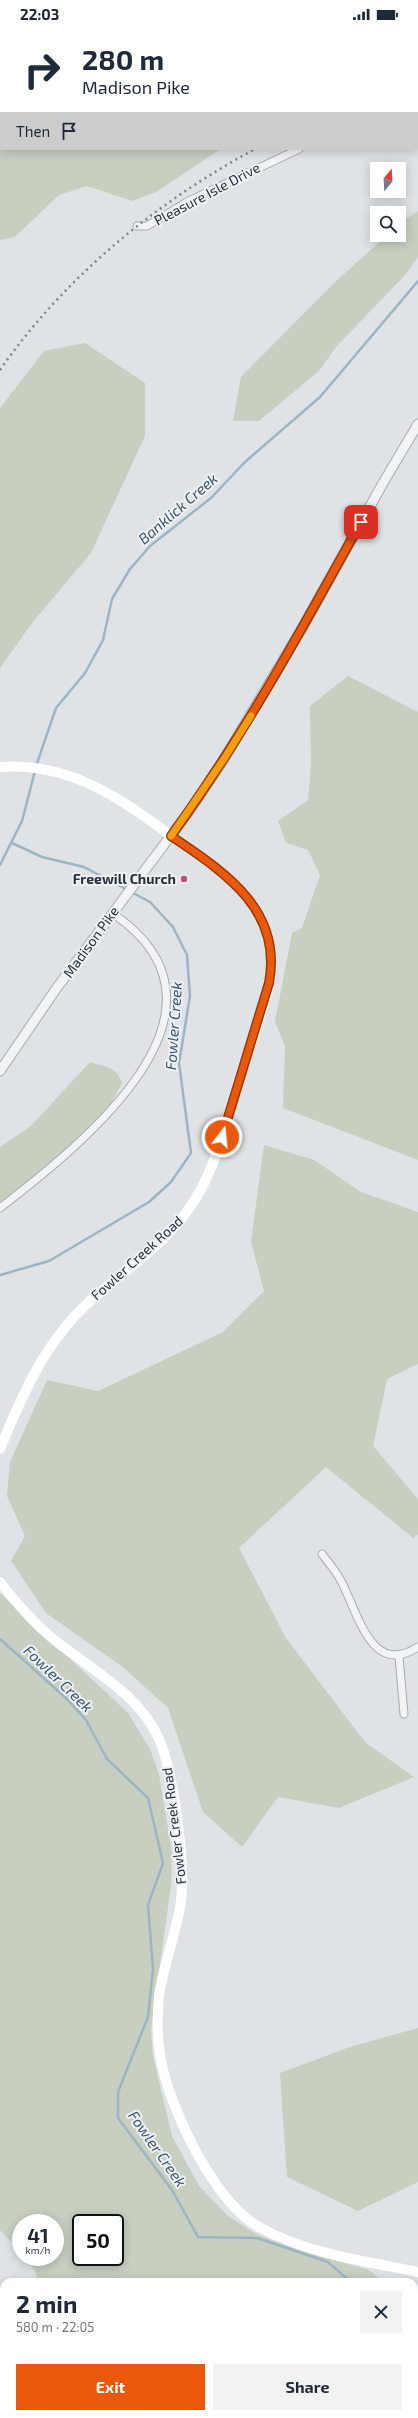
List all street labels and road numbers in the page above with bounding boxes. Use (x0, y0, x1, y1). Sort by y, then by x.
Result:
street label: Pleasure Isle Drive (151, 158, 263, 229)
street label: Madison Pike (59, 903, 122, 981)
street label: Fowler Creek Road (87, 1212, 186, 1303)
street label: Fowler Creek Road (158, 1767, 189, 1886)

